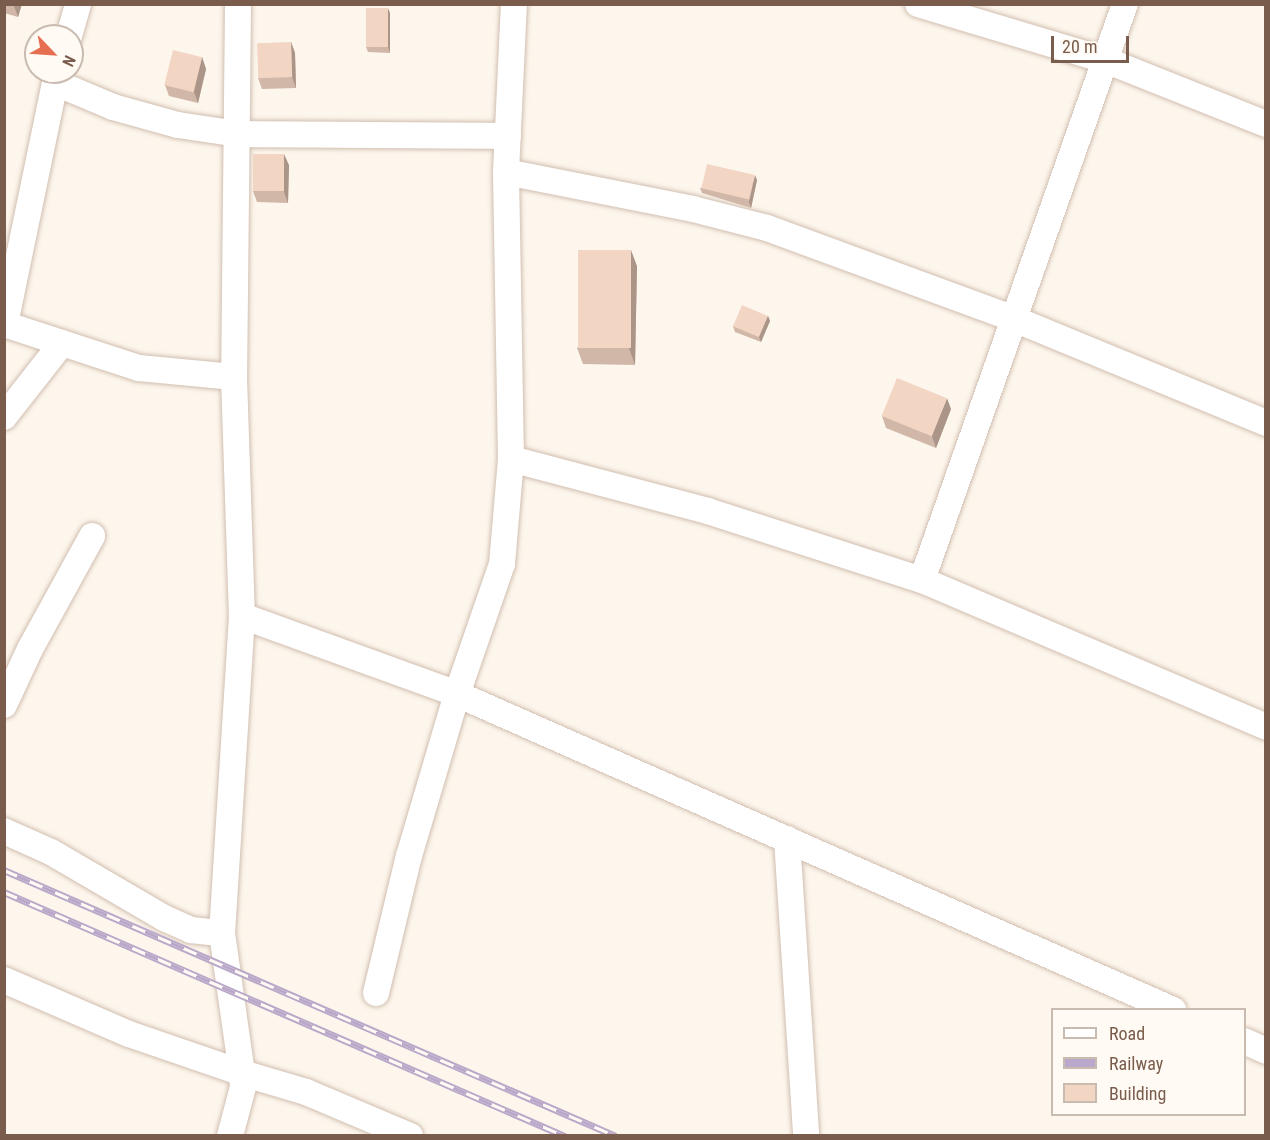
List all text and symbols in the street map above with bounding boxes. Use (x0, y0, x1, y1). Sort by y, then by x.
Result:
north arrow (24, 24, 84, 84)
scale bar (1054, 24, 1132, 62)
text: 20 m (1062, 36, 1097, 57)
text: N (58, 53, 80, 69)
legend (1051, 1008, 1246, 1116)
text: Road (1109, 1023, 1145, 1044)
text: Railway (1109, 1053, 1163, 1074)
text: Building (1109, 1083, 1166, 1104)

